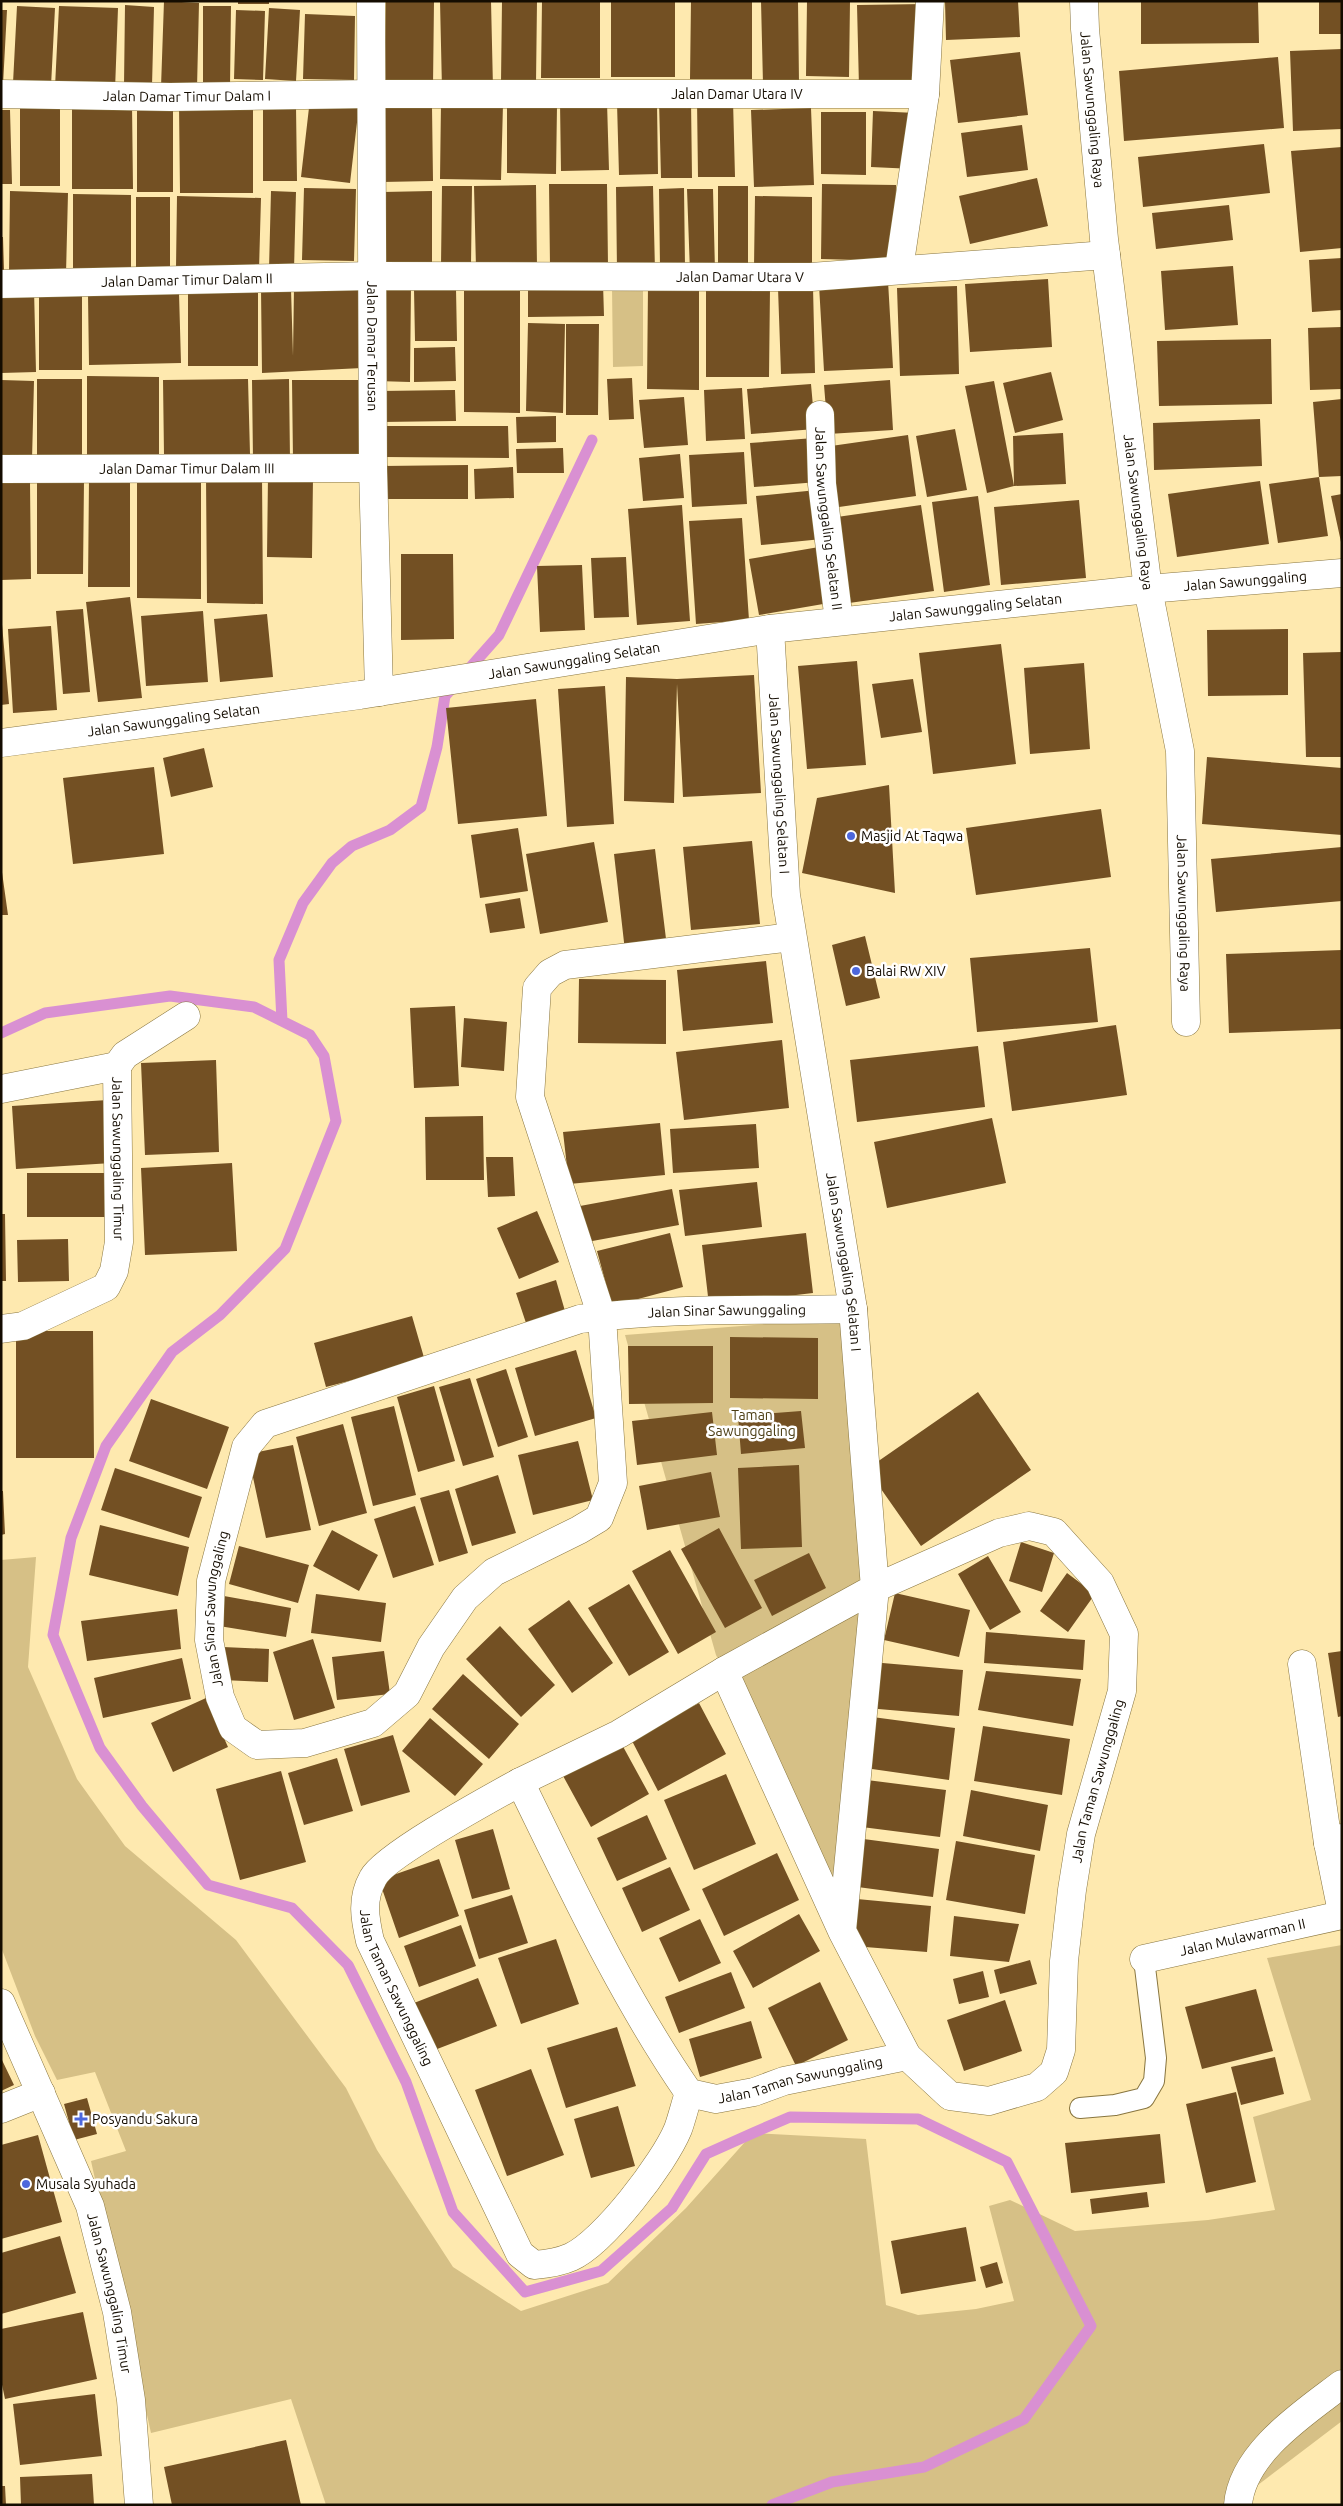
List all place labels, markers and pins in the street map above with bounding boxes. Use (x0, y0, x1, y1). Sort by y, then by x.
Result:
place label: Masjid At Taqwa (861, 828, 963, 844)
marker: Masjid At Taqwa (845, 830, 857, 842)
place label: Balai RW XIV (866, 963, 946, 979)
marker: Balai RW XIV (850, 965, 862, 977)
place label: Posyandu Sakura (92, 2111, 198, 2127)
marker: Posyandu Sakura (74, 2112, 88, 2126)
place label: Musala Syuhada (36, 2176, 136, 2192)
marker: Musala Syuhada (20, 2178, 32, 2190)

